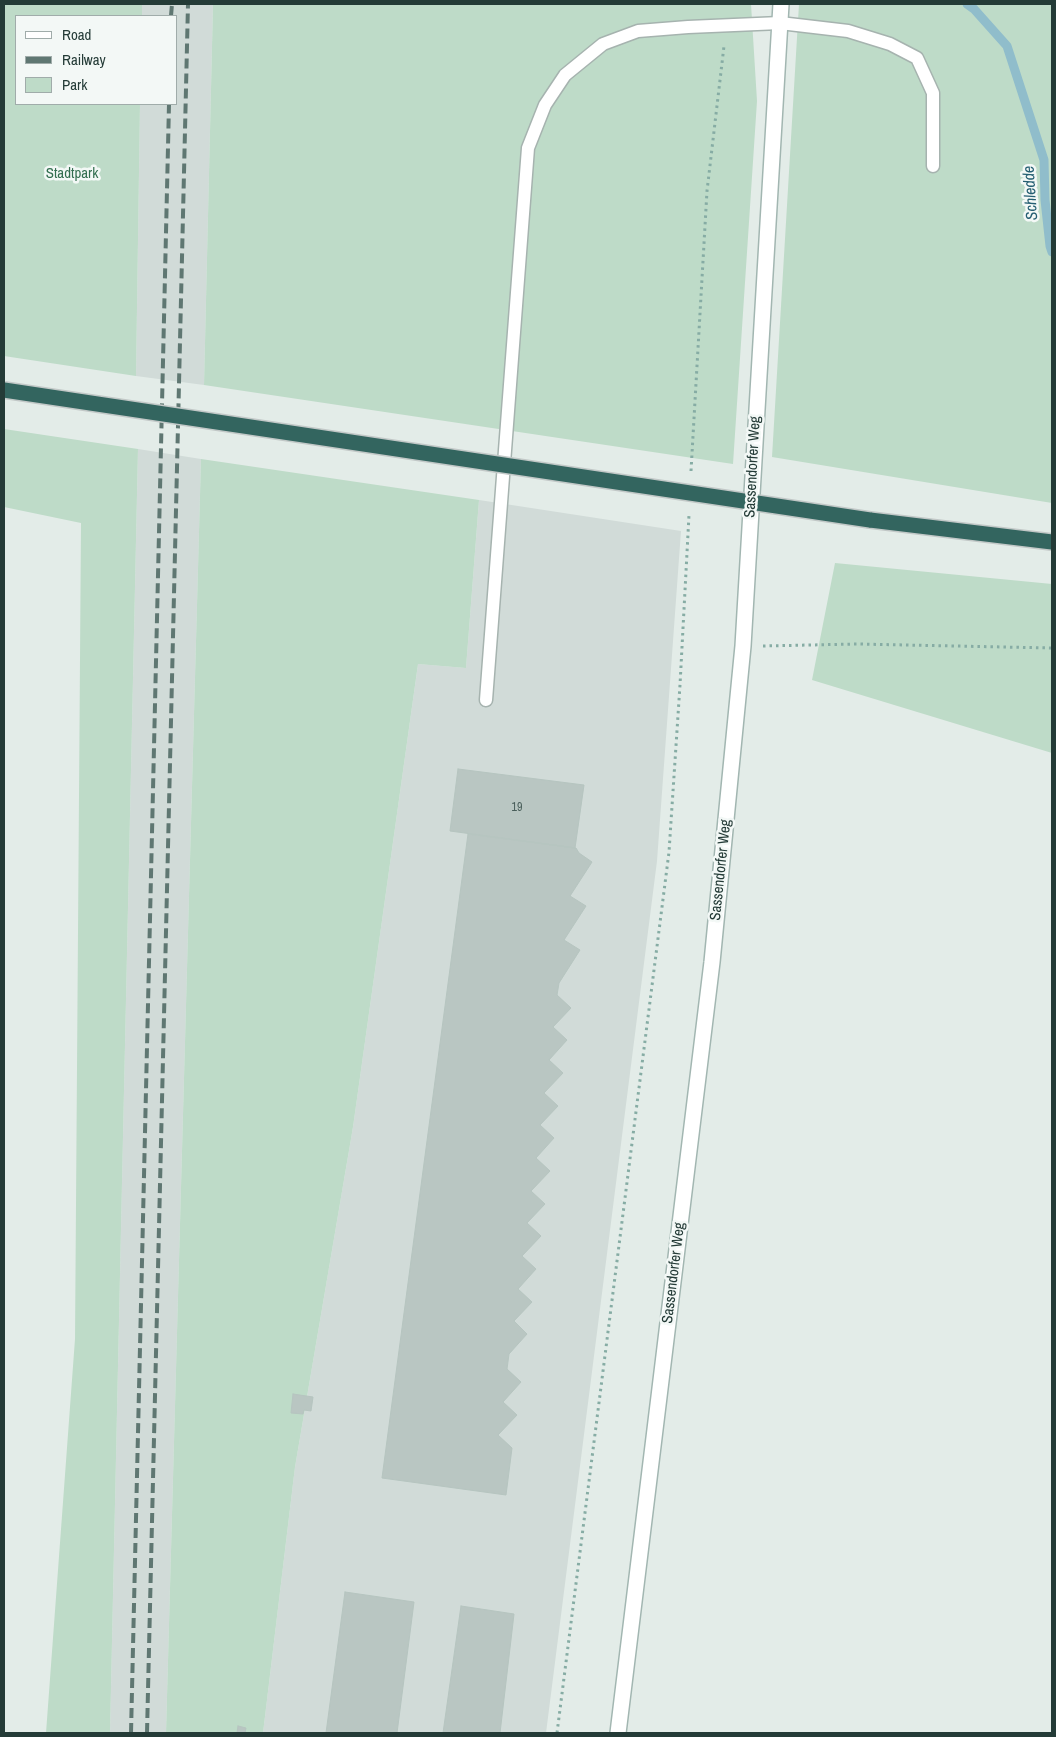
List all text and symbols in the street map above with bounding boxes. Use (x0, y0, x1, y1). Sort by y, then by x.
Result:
legend (15, 15, 178, 105)
text: Road (62, 24, 91, 45)
text: Railway (62, 49, 106, 70)
text: Park (62, 74, 87, 95)
park label: Stadtpark (46, 165, 98, 183)
water label: Schledde (1020, 165, 1042, 221)
street label: Sassendorfer Weg (741, 416, 765, 518)
house number: 19 (512, 801, 522, 815)
street label: Sassendorfer Weg (707, 819, 735, 921)
street label: Sassendorfer Weg (659, 1221, 689, 1325)

